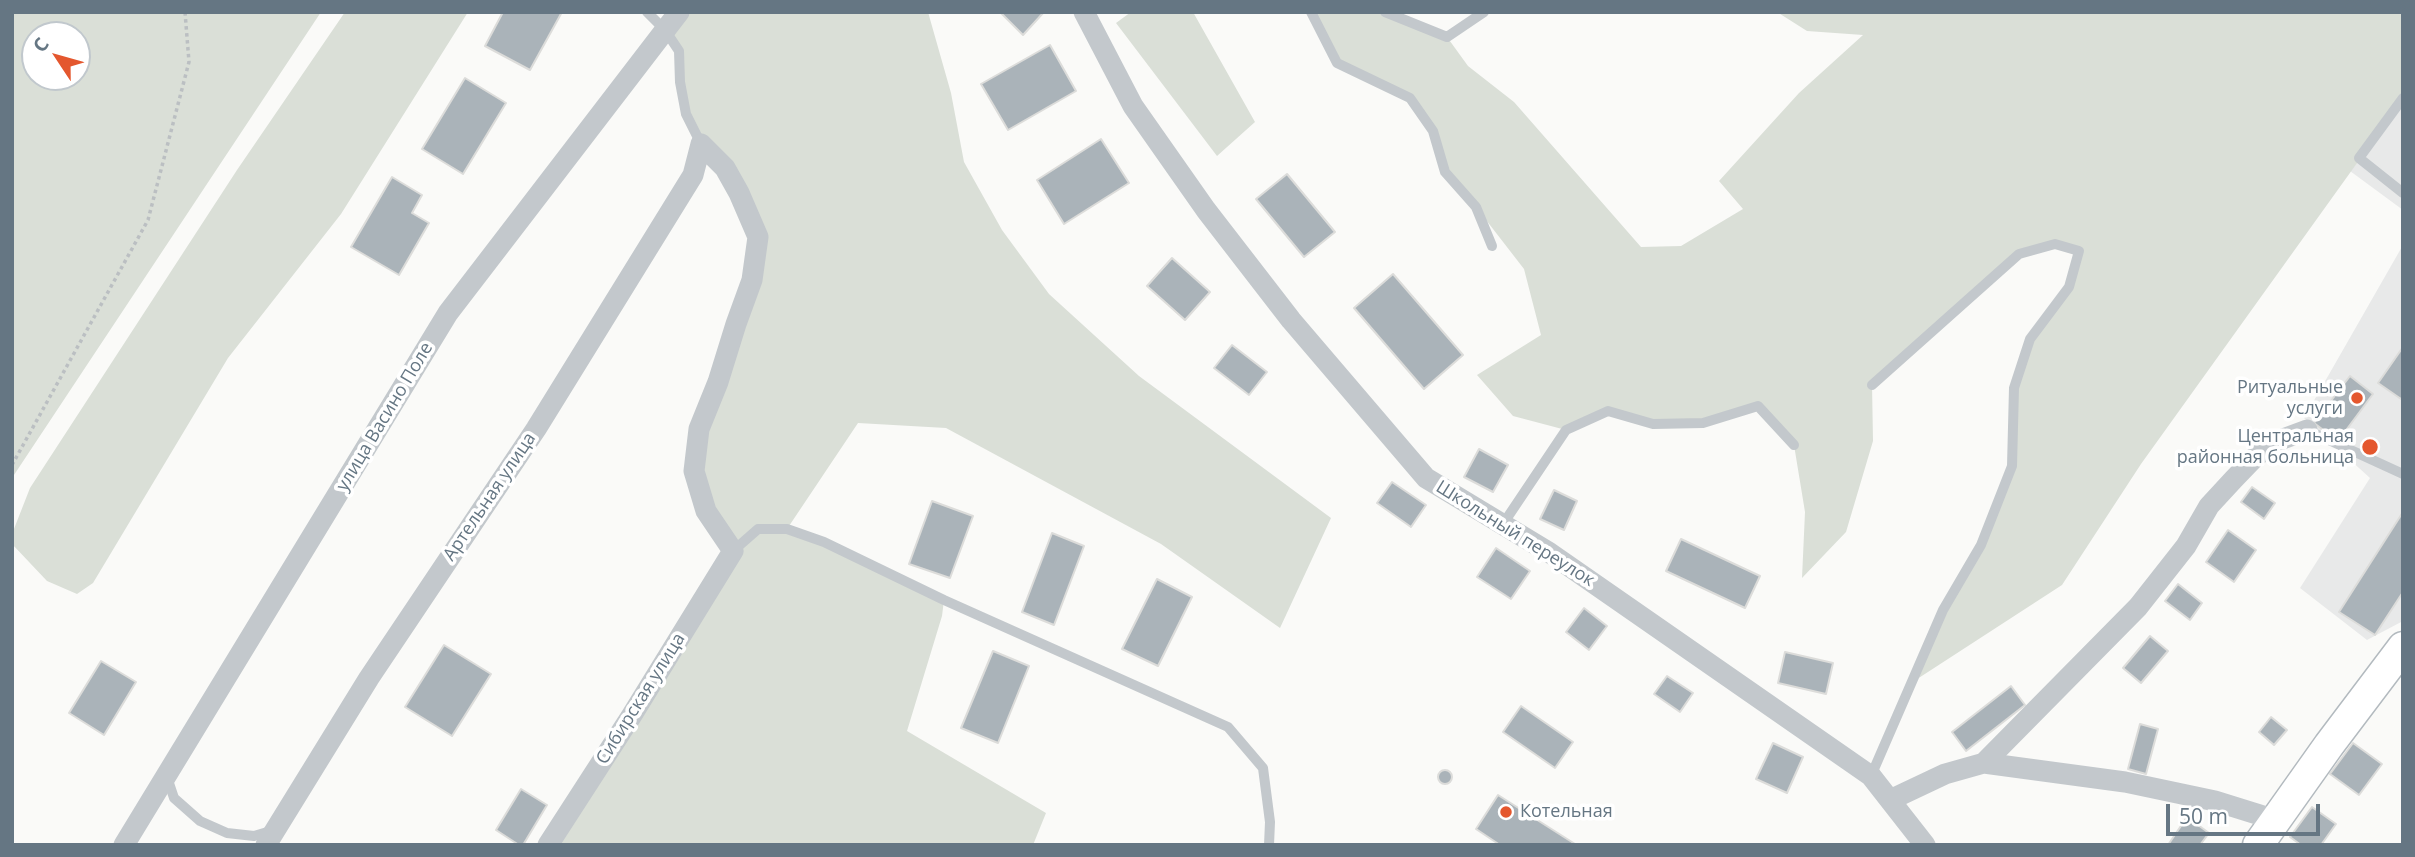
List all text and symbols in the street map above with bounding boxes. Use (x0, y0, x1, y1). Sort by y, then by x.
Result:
north arrow (21, 21, 91, 91)
text: С (27, 32, 55, 57)
street label: улица Васино Поле (332, 339, 438, 495)
place label: Ритуальные услуги (2237, 377, 2343, 420)
marker: Ритуальные услуги (2349, 390, 2365, 406)
place label: Центральная районная больница (2177, 426, 2354, 468)
street label: Артельная улица (439, 429, 541, 565)
marker: Центральная районная больница (2360, 437, 2380, 457)
street label: Школьный переулок (1432, 476, 1598, 592)
street label: Сибирская улица (592, 629, 690, 769)
scale bar (2170, 790, 2324, 834)
place label: Котельная (1520, 801, 1613, 823)
text: 50 m (2179, 802, 2228, 830)
marker: Котельная (1498, 804, 1514, 820)

